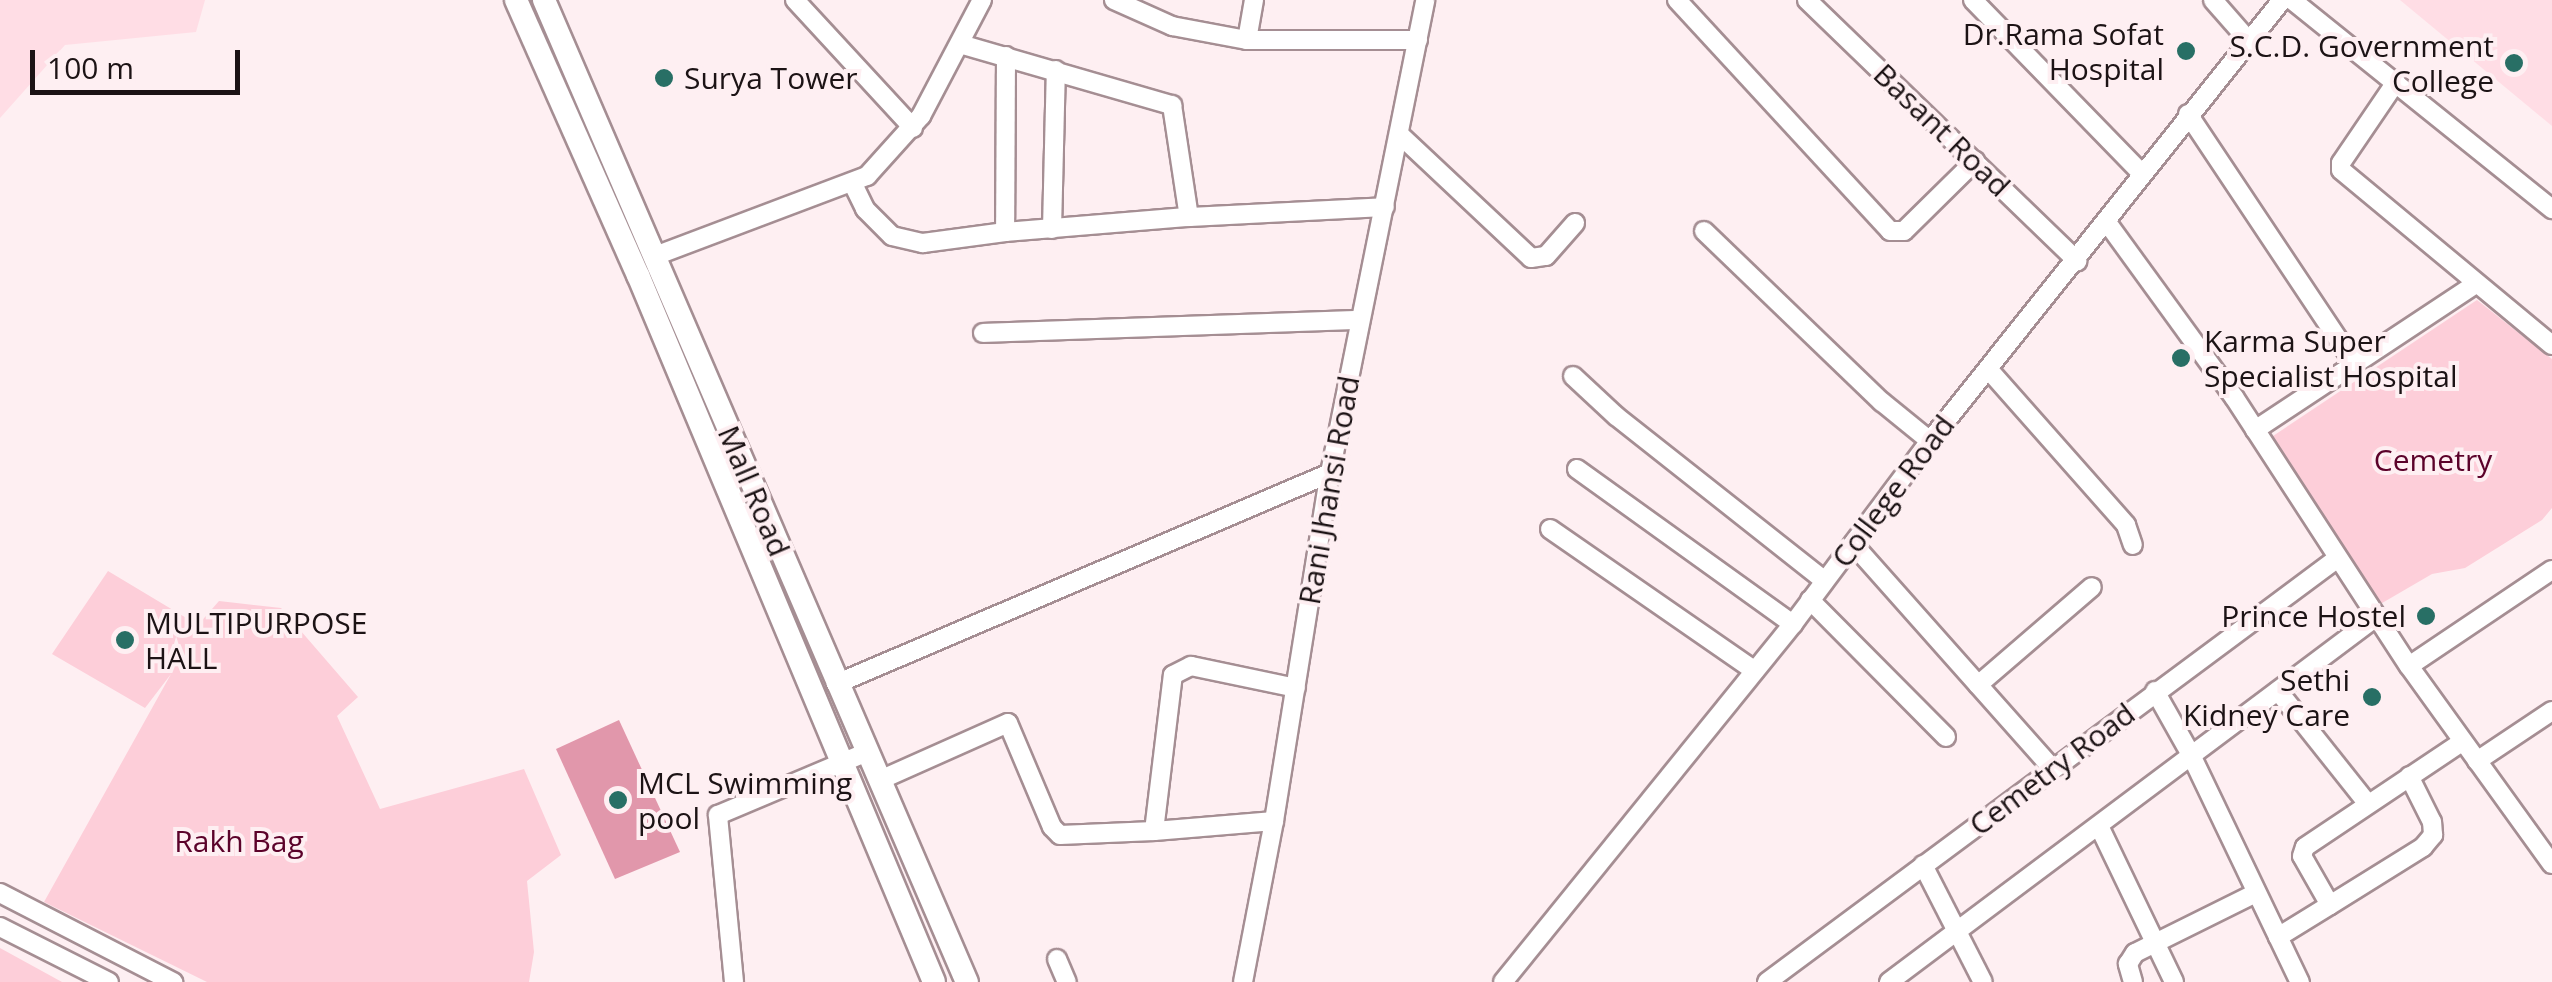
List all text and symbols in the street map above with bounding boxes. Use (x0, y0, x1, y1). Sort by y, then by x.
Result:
place label: Dr.Rama Sofat Hospital (1963, 16, 2164, 86)
place label: S.C.D. Government College (2229, 28, 2494, 98)
scale bar (35, 30, 245, 92)
marker: Dr.Rama Sofat Hospital (2173, 38, 2199, 64)
text: 100 m (47, 47, 134, 88)
marker: S.C.D. Government College (2503, 52, 2525, 74)
street label: Basant Road (1866, 56, 2018, 204)
place label: Surya Tower (684, 60, 858, 96)
marker: Surya Tower (653, 67, 675, 89)
place label: Karma Super Specialist Hospital (2204, 323, 2458, 394)
marker: Karma Super Specialist Hospital (2168, 345, 2194, 371)
street label: Rani Jhansi Road (1291, 373, 1367, 607)
street label: College Road (1824, 408, 1962, 574)
street label: Mall Road (710, 420, 798, 562)
park label: Cemetry (2374, 442, 2492, 478)
place label: Prince Hostel (2221, 598, 2406, 634)
place label: MULTIPURPOSE HALL (145, 605, 367, 676)
marker: Prince Hostel (2415, 605, 2437, 627)
marker: MULTIPURPOSE HALL (114, 629, 136, 651)
place label: Sethi Kidney Care (2183, 662, 2350, 732)
marker: Sethi Kidney Care (2359, 684, 2385, 710)
street label: Cemetry Road (1962, 695, 2142, 843)
place label: MCL Swimming pool (638, 765, 852, 836)
marker: MCL Swimming pool (607, 789, 629, 811)
park label: Rakh Bag (174, 823, 304, 859)

